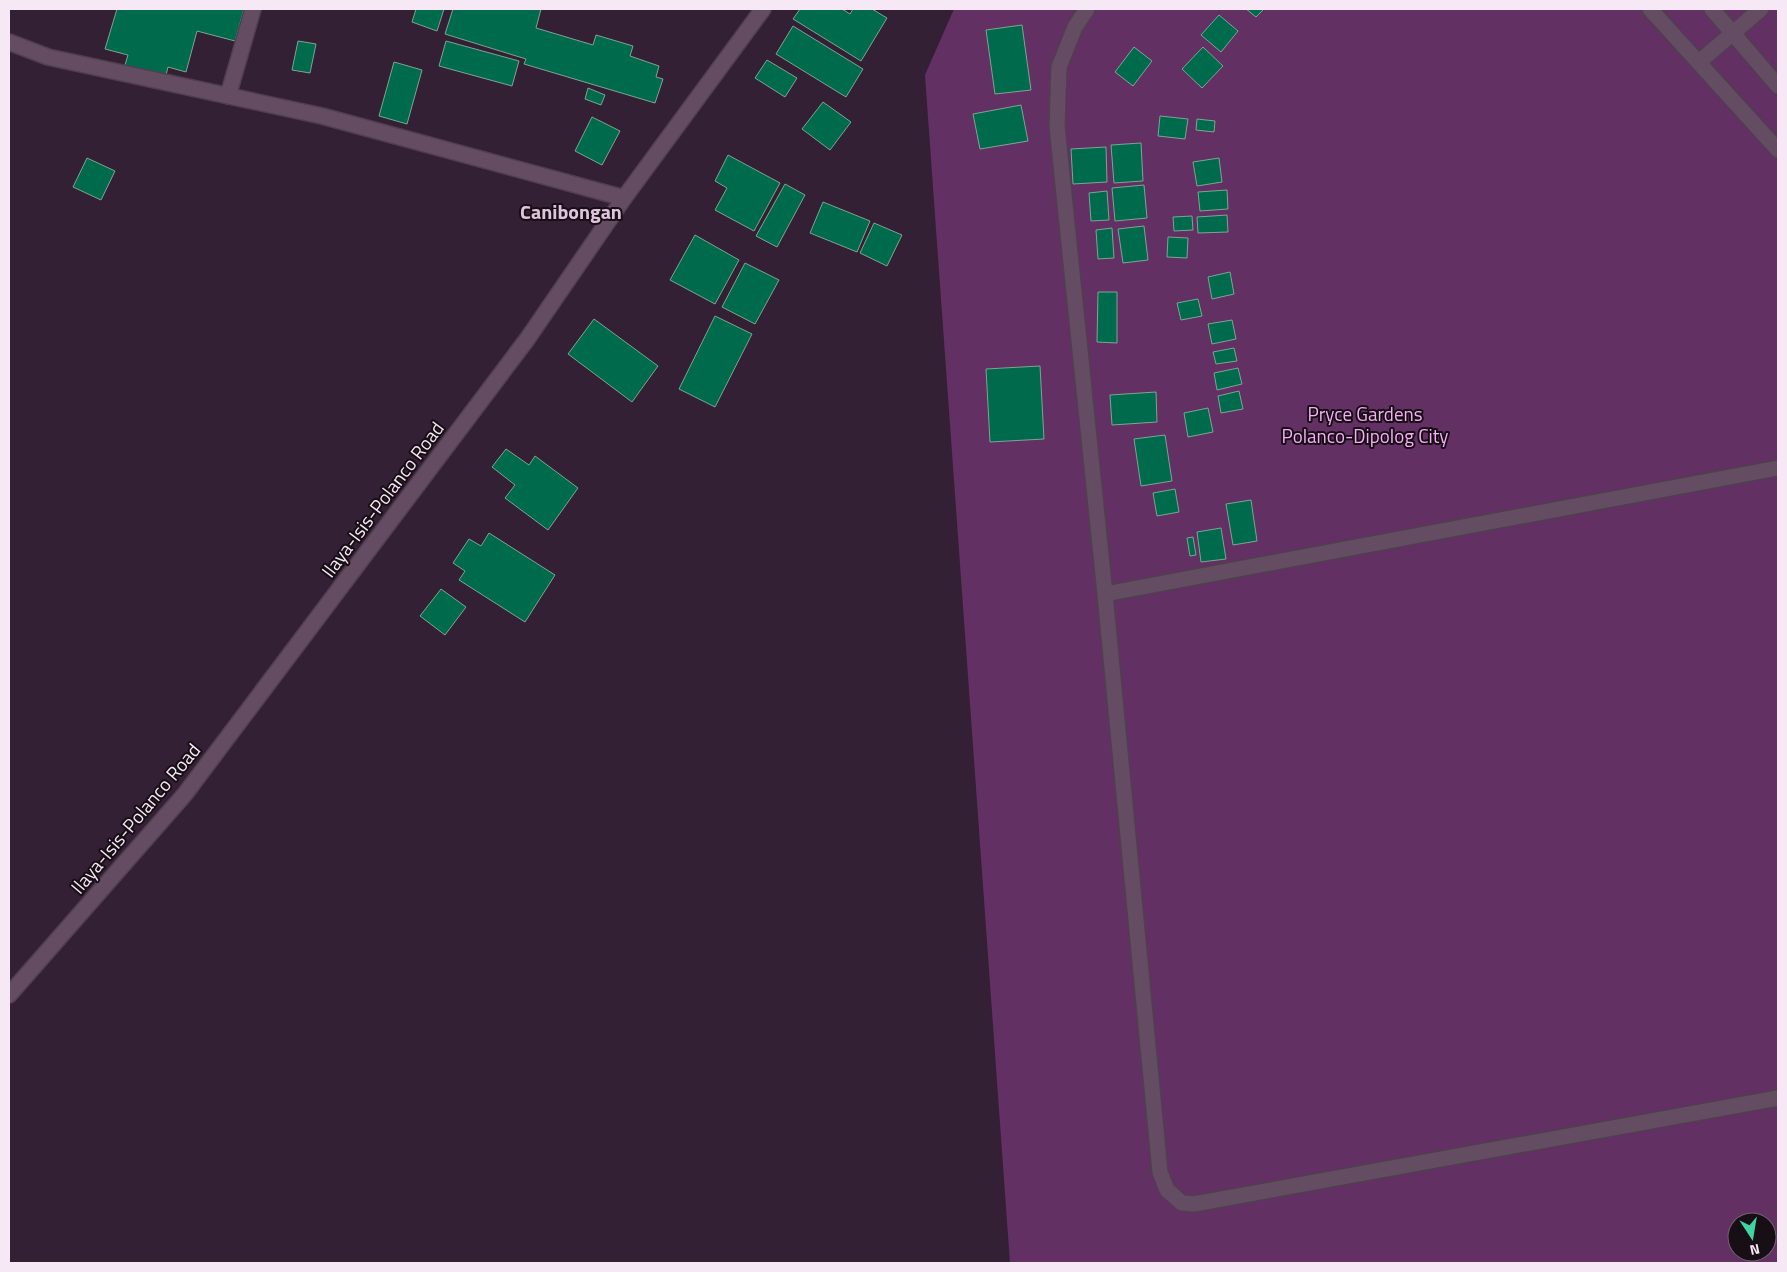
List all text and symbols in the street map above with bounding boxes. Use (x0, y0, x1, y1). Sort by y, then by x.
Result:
district label: Canibongan (520, 196, 622, 227)
park label: Pryce Gardens Polanco-Dipolog City (1281, 399, 1449, 450)
street label: Ilaya-Isis-Polanco Road (314, 415, 450, 583)
street label: Ilaya-Isis-Polanco Road (63, 736, 207, 900)
north arrow (1727, 1212, 1777, 1262)
text: N (1748, 1239, 1762, 1261)

